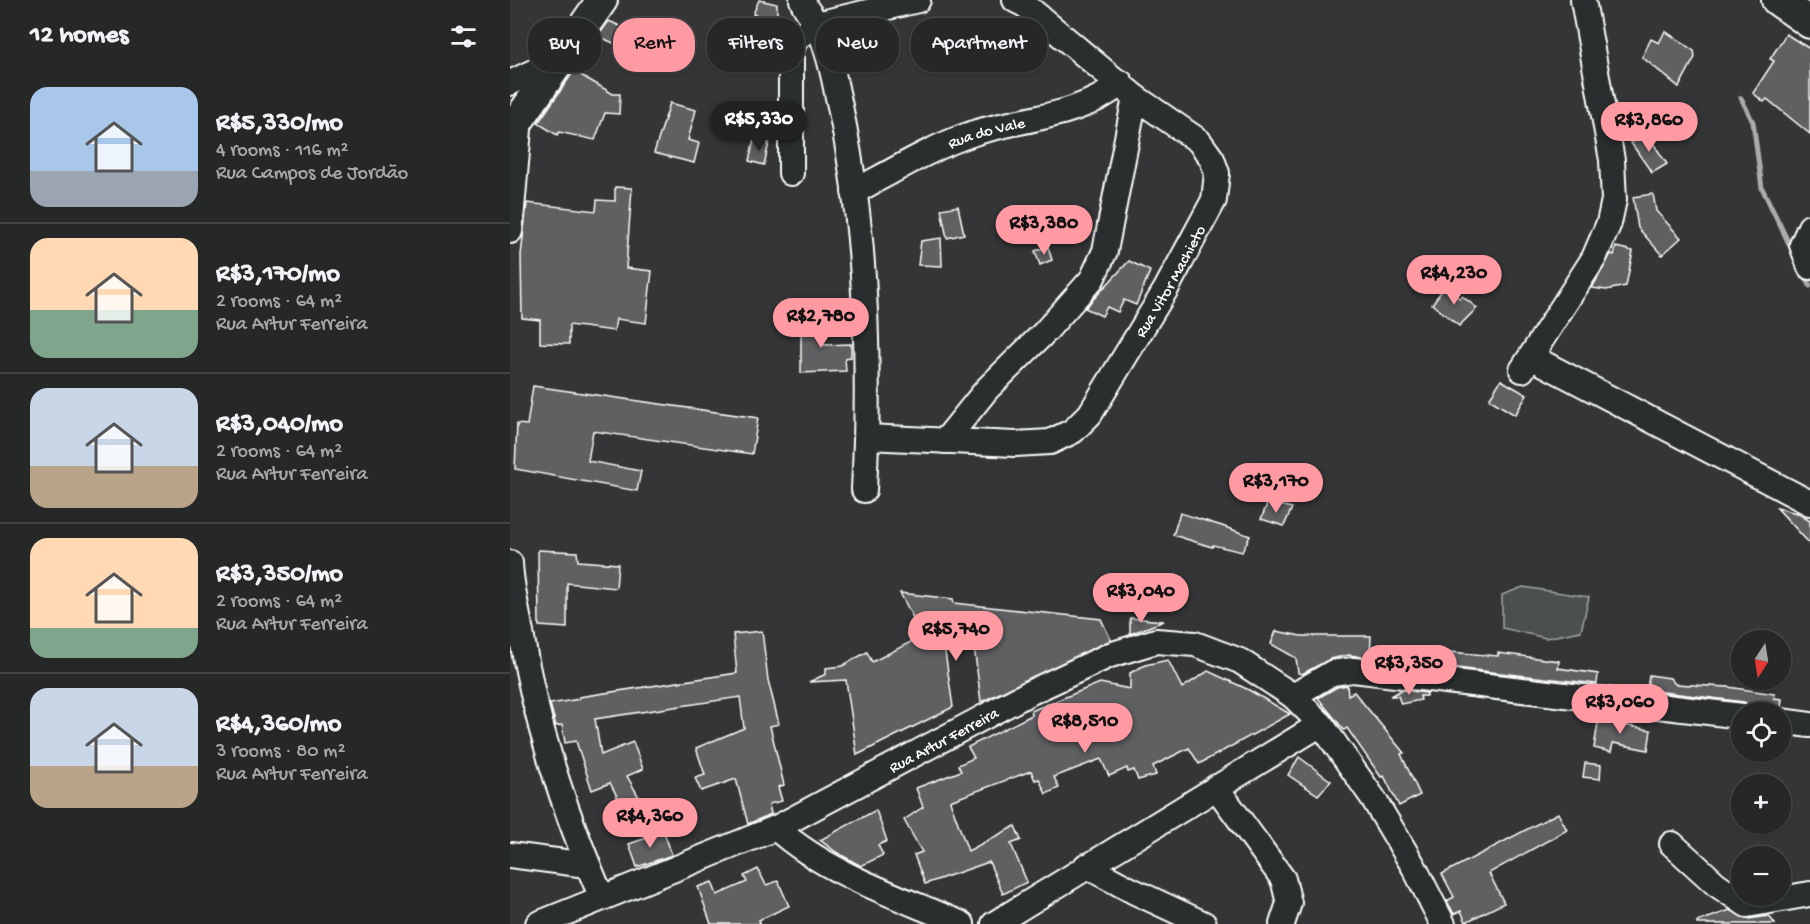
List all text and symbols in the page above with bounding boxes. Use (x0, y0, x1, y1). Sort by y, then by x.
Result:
chip: Buy (528, 18, 601, 72)
chip: Rent (613, 18, 695, 72)
chip: Filters (707, 18, 804, 72)
chip: New (816, 18, 899, 72)
chip: Apartment (911, 18, 1047, 72)
icon: filters (447, 20, 480, 53)
text: 12 homes (30, 21, 128, 52)
pin: R$5,330 (704, 101, 814, 152)
pin: R$3,860 (1594, 102, 1704, 153)
text: R$5,330/mo (216, 109, 343, 140)
text: R$5,330 (725, 109, 793, 132)
text: R$3,860 (1615, 110, 1683, 133)
icon: home (78, 111, 150, 183)
street label: Rua do Vale (946, 115, 1028, 155)
text: 4 rooms · 116 m² (216, 140, 349, 163)
text: Rua Campos de Jordão (216, 163, 408, 186)
pin: R$3,380 (989, 205, 1099, 256)
text: R$3,380 (1010, 213, 1078, 236)
street label: Rua Vitor Machieto (1133, 223, 1212, 342)
pin: R$4,230 (1399, 255, 1509, 306)
text: R$3,170/mo (216, 260, 340, 291)
icon: home (78, 262, 150, 334)
text: R$4,230 (1421, 263, 1487, 286)
text: 2 rooms · 64 m² (216, 291, 342, 314)
pin: R$2,780 (766, 298, 876, 349)
text: R$2,780 (787, 306, 855, 329)
text: Rua Artur Ferreira (216, 314, 368, 337)
text: R$3,040/mo (216, 410, 343, 441)
icon: home (78, 412, 150, 484)
text: 2 rooms · 64 m² (216, 441, 342, 464)
pin: R$3,170 (1221, 463, 1331, 514)
text: Rua Artur Ferreira (216, 464, 368, 487)
text: R$3,170 (1243, 471, 1309, 494)
text: R$3,350/mo (216, 560, 343, 591)
icon: home (78, 562, 150, 634)
pin: R$3,040 (1086, 573, 1196, 624)
text: R$3,040 (1107, 581, 1175, 604)
text: 2 rooms · 64 m² (216, 591, 342, 614)
pin: R$5,740 (901, 611, 1011, 662)
text: Rua Artur Ferreira (216, 614, 368, 637)
text: R$5,740 (922, 619, 990, 642)
north arrow (1731, 630, 1791, 690)
map controls (1731, 630, 1791, 906)
pin: R$3,350 (1354, 645, 1464, 696)
text: R$3,350 (1375, 653, 1443, 676)
pin: R$3,060 (1565, 684, 1675, 735)
text: R$3,060 (1586, 692, 1654, 715)
button: locate (1731, 702, 1791, 762)
pin: R$8,510 (1030, 703, 1140, 754)
street label: Rua Artur Ferreira (887, 705, 1004, 779)
text: R$4,360/mo (216, 710, 341, 741)
text: R$8,510 (1052, 711, 1118, 734)
icon: home (78, 712, 150, 784)
text: 3 rooms · 80 m² (216, 741, 345, 764)
text: Rua Artur Ferreira (216, 764, 368, 787)
button: + (1731, 774, 1791, 834)
pin: R$4,360 (595, 798, 705, 849)
text: R$4,360 (616, 806, 684, 829)
button: − (1731, 846, 1791, 906)

